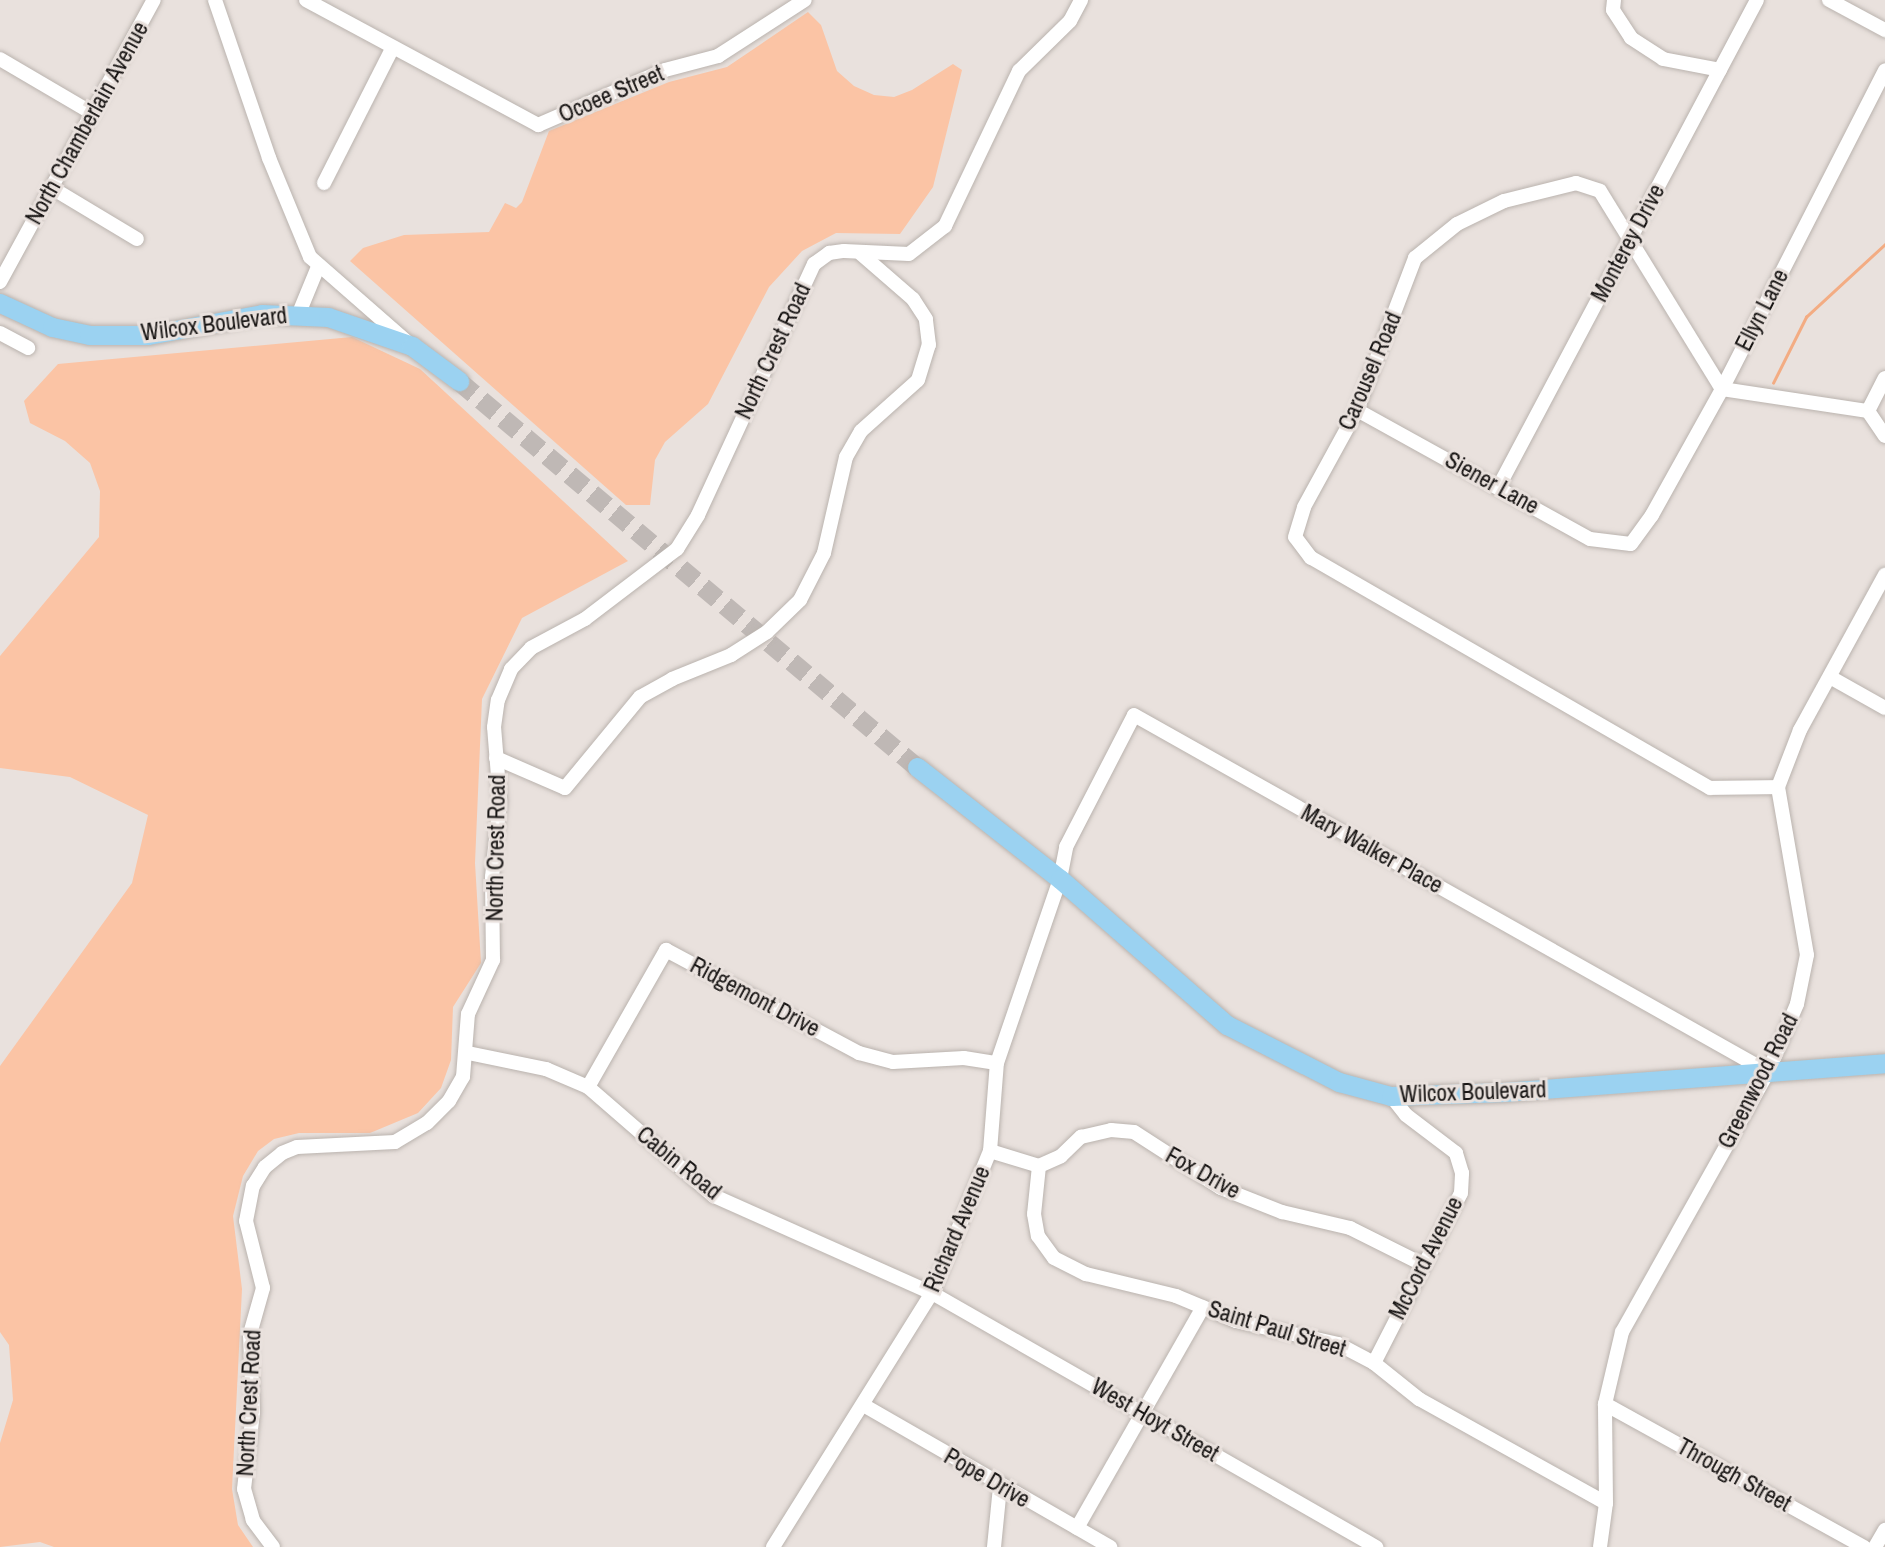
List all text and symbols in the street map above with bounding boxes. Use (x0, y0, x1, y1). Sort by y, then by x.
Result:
street label: North Chamberlain Avenue (20, 17, 154, 229)
street label: Ocoee Street (554, 60, 668, 128)
street label: Monterey Drive (1586, 180, 1670, 306)
street label: Ellyn Lane (1730, 265, 1794, 355)
street label: North Crest Road (729, 279, 817, 423)
street label: Wilcox Boulevard (139, 301, 289, 347)
street label: Carousel Road (1333, 308, 1407, 434)
street label: Siener Lane (1440, 446, 1544, 520)
street label: North Crest Road (481, 774, 511, 922)
street label: Mary Walker Place (1296, 799, 1448, 899)
street label: Ridgemont Drive (686, 951, 824, 1043)
street label: Greenwood Road (1712, 1009, 1804, 1153)
street label: Wilcox Boulevard (1399, 1076, 1547, 1108)
street label: Cabin Road (631, 1121, 727, 1205)
street label: Fox Drive (1161, 1141, 1245, 1205)
street label: Richard Avenue (918, 1162, 996, 1296)
street label: McCord Avenue (1383, 1192, 1469, 1324)
street label: Saint Paul Street (1205, 1295, 1349, 1363)
street label: North Crest Road (231, 1329, 267, 1477)
street label: West Hoyt Street (1087, 1372, 1223, 1468)
street label: Through Street (1672, 1432, 1796, 1518)
street label: Pope Drive (939, 1442, 1035, 1514)

